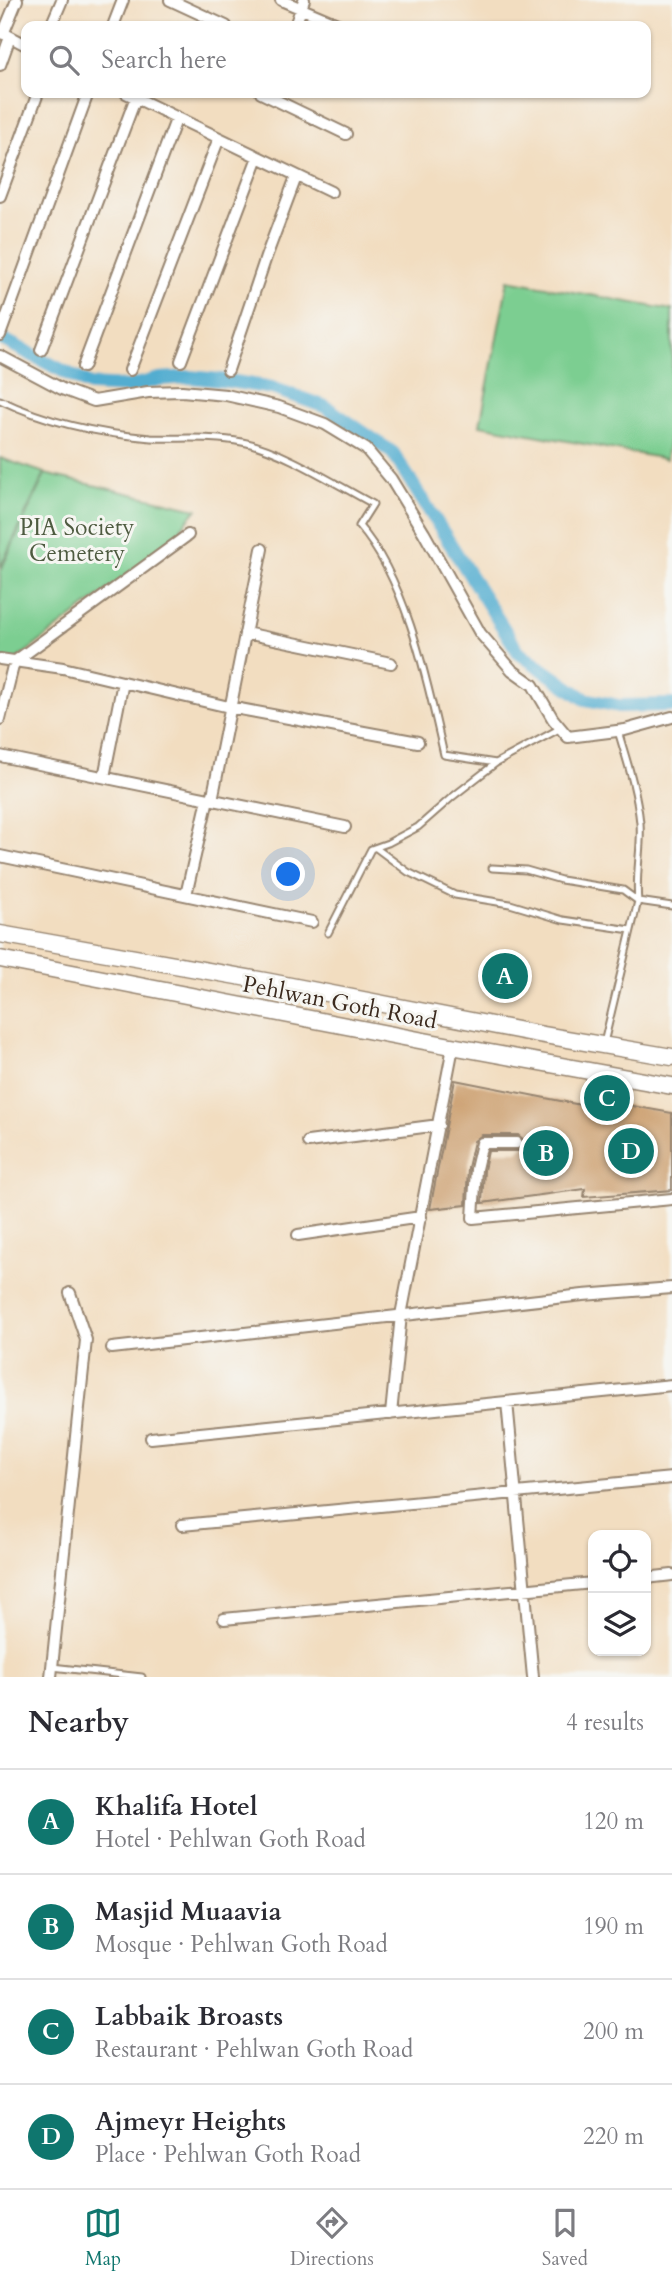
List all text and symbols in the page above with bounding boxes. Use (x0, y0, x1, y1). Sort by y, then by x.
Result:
search box (21, 21, 651, 98)
icon: search (45, 41, 83, 79)
text: Search here (101, 42, 227, 77)
park label: PIA Society Cemetery (20, 512, 134, 569)
your location (271, 857, 305, 891)
pin: A (482, 950, 528, 1002)
street label: Pehlwan Goth Road (240, 968, 440, 1037)
pin: C (584, 1072, 630, 1124)
pin: D (608, 1125, 654, 1177)
pin: B (523, 1127, 569, 1179)
map controls (588, 1530, 651, 1656)
button: locate (588, 1530, 651, 1593)
button: layers (588, 1593, 651, 1656)
text: Nearby (28, 1702, 129, 1743)
text: 4 results (566, 1707, 644, 1738)
text: Khalifa Hotel (95, 1789, 258, 1824)
text: A (42, 1806, 60, 1837)
text: 120 m (583, 1806, 644, 1837)
text: Hotel · Pehlwan Goth Road (95, 1824, 366, 1855)
text: Masjid Muaavia (95, 1894, 282, 1929)
text: B (43, 1911, 59, 1942)
text: 190 m (583, 1911, 644, 1942)
text: Mosque · Pehlwan Goth Road (95, 1929, 388, 1960)
text: Labbaik Broasts (95, 1999, 283, 2034)
text: C (42, 2016, 60, 2047)
text: 200 m (583, 2016, 644, 2047)
text: Restaurant · Pehlwan Goth Road (95, 2034, 413, 2065)
text: Ajmeyr Heights (95, 2104, 286, 2139)
text: D (41, 2121, 61, 2152)
text: 220 m (583, 2121, 644, 2152)
text: Place · Pehlwan Goth Road (95, 2139, 361, 2170)
tab: Map (84, 2204, 122, 2272)
tab: Directions (290, 2204, 374, 2272)
tab: Saved (542, 2204, 588, 2272)

